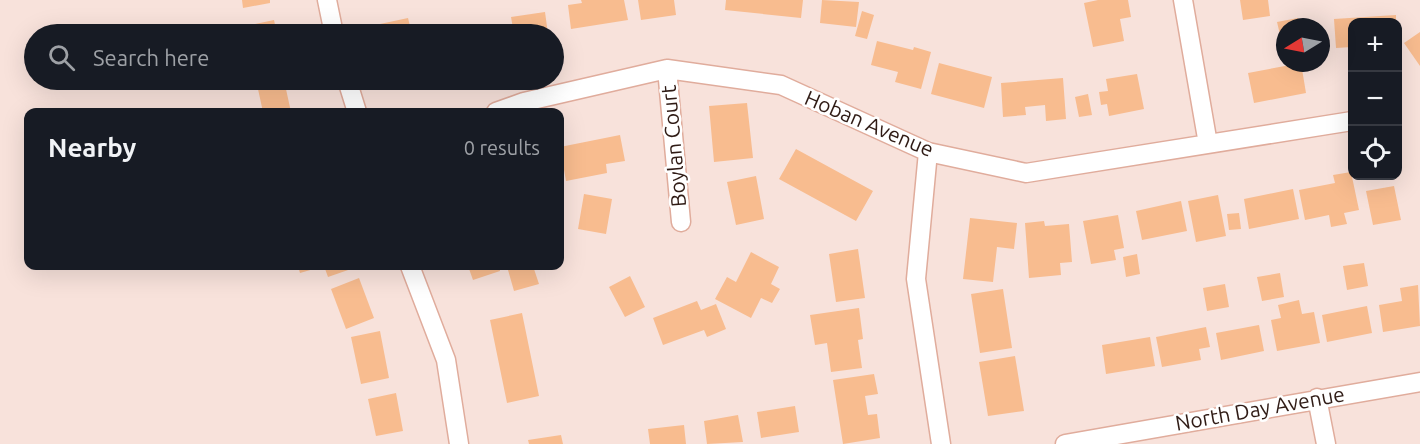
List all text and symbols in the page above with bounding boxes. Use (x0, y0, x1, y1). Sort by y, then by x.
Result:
north arrow (1276, 18, 1330, 72)
map controls (1348, 18, 1402, 180)
button: + (1348, 18, 1402, 72)
search box (24, 24, 564, 90)
icon: search (45, 41, 78, 74)
text: Search here (93, 45, 209, 70)
button: − (1348, 72, 1402, 126)
street label: Boylan Court (656, 84, 690, 208)
street label: Hoban Avenue (801, 85, 937, 161)
button: locate (1348, 126, 1402, 180)
text: Nearby (48, 133, 136, 162)
text: 0 results (464, 136, 540, 159)
street label: North Day Avenue (1173, 381, 1346, 435)

